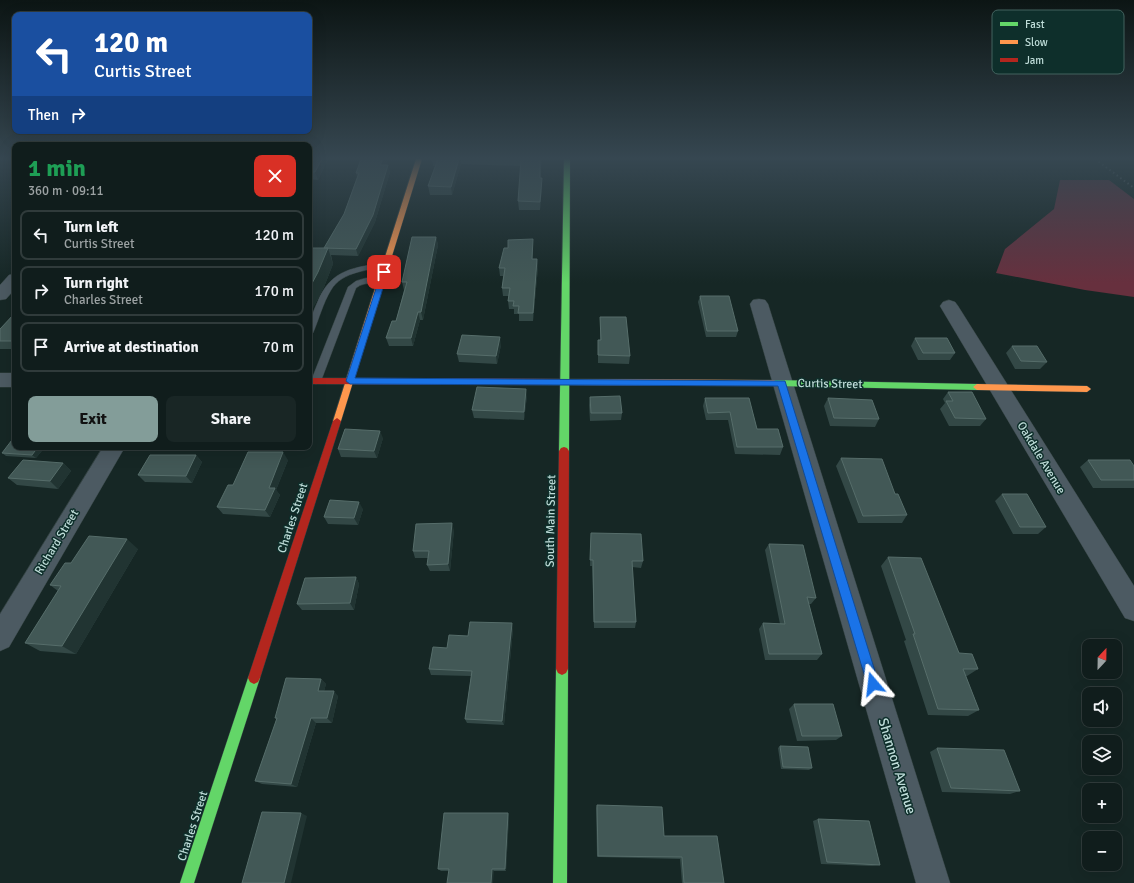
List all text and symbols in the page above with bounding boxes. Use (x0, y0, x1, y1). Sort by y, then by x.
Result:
legend (992, 10, 1124, 74)
text: Fast (1025, 18, 1045, 31)
text: 120 m (94, 26, 168, 60)
icon: left (28, 28, 80, 80)
text: Slow (1025, 36, 1048, 49)
text: Jam (1025, 54, 1044, 67)
text: Curtis Street (94, 60, 192, 82)
icon: right (67, 104, 89, 126)
text: Then (28, 106, 59, 124)
text: 1 min (28, 153, 86, 183)
button: close (254, 155, 296, 197)
text: 360 m · 09:11 (28, 183, 104, 199)
text: Turn left (64, 218, 118, 236)
icon: left (30, 224, 52, 246)
text: 120 m (254, 226, 294, 244)
text: Curtis Street (64, 236, 135, 252)
pin (367, 255, 401, 289)
icon: arrive (373, 261, 395, 283)
text: Turn right (64, 274, 129, 292)
icon: right (30, 280, 52, 302)
text: 170 m (254, 282, 294, 300)
text: Charles Street (64, 292, 143, 308)
icon: arrive (30, 336, 52, 358)
text: Arrive at destination (64, 338, 199, 356)
text: 70 m (263, 338, 294, 356)
street label: Curtis Street (797, 376, 863, 392)
button: Exit (28, 396, 158, 442)
button: Share (166, 396, 296, 442)
street label: Oakdale Avenue (1014, 419, 1068, 497)
street label: South Main Street (543, 475, 559, 567)
street label: Charles Street (275, 481, 311, 555)
street label: Richard Street (32, 507, 82, 577)
north arrow (1082, 639, 1122, 679)
map controls (1082, 639, 1122, 871)
position arrow (852, 663, 894, 705)
button: sound (1082, 687, 1122, 727)
street label: Shannon Avenue (874, 716, 920, 816)
button: layers (1082, 735, 1122, 775)
button: + (1082, 783, 1122, 823)
street label: Charles Street (175, 789, 211, 863)
button: − (1082, 831, 1122, 871)

